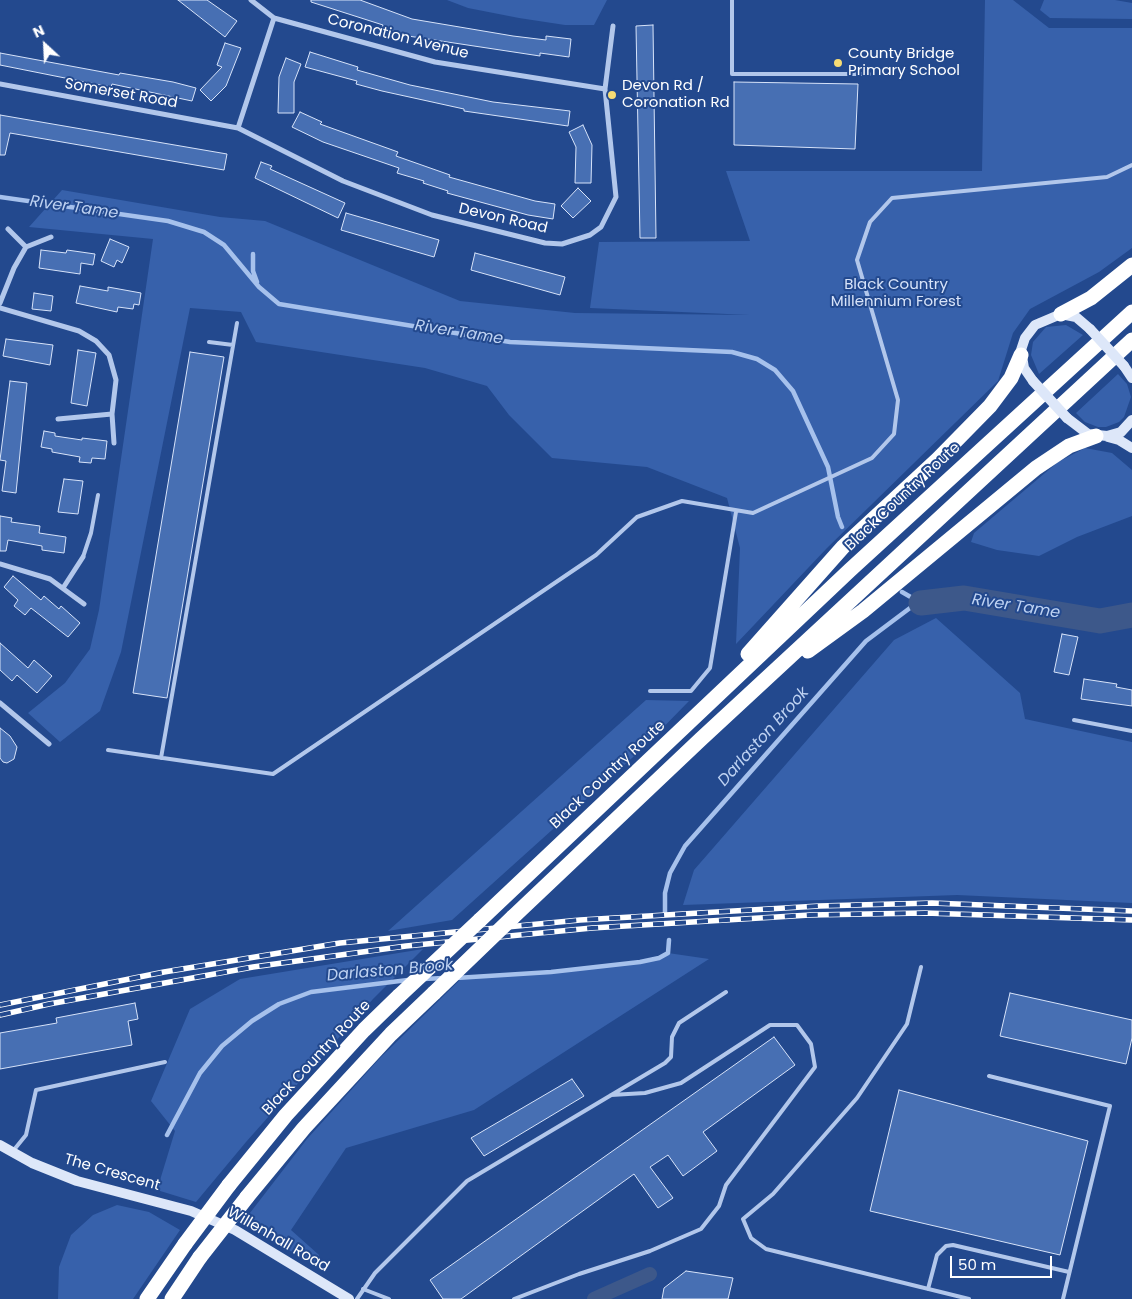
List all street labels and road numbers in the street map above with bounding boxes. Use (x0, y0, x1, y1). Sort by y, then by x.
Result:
street label: Coronation Avenue (326, 11, 470, 63)
street label: Somerset Road (63, 75, 179, 113)
street label: Devon Road (457, 200, 549, 238)
street label: Black Country Route (842, 439, 964, 555)
street label: Black Country Route (547, 717, 669, 833)
street label: Black Country Route (259, 997, 375, 1119)
street label: The Crescent (62, 1151, 162, 1195)
street label: Willenhall Road (224, 1204, 332, 1276)

